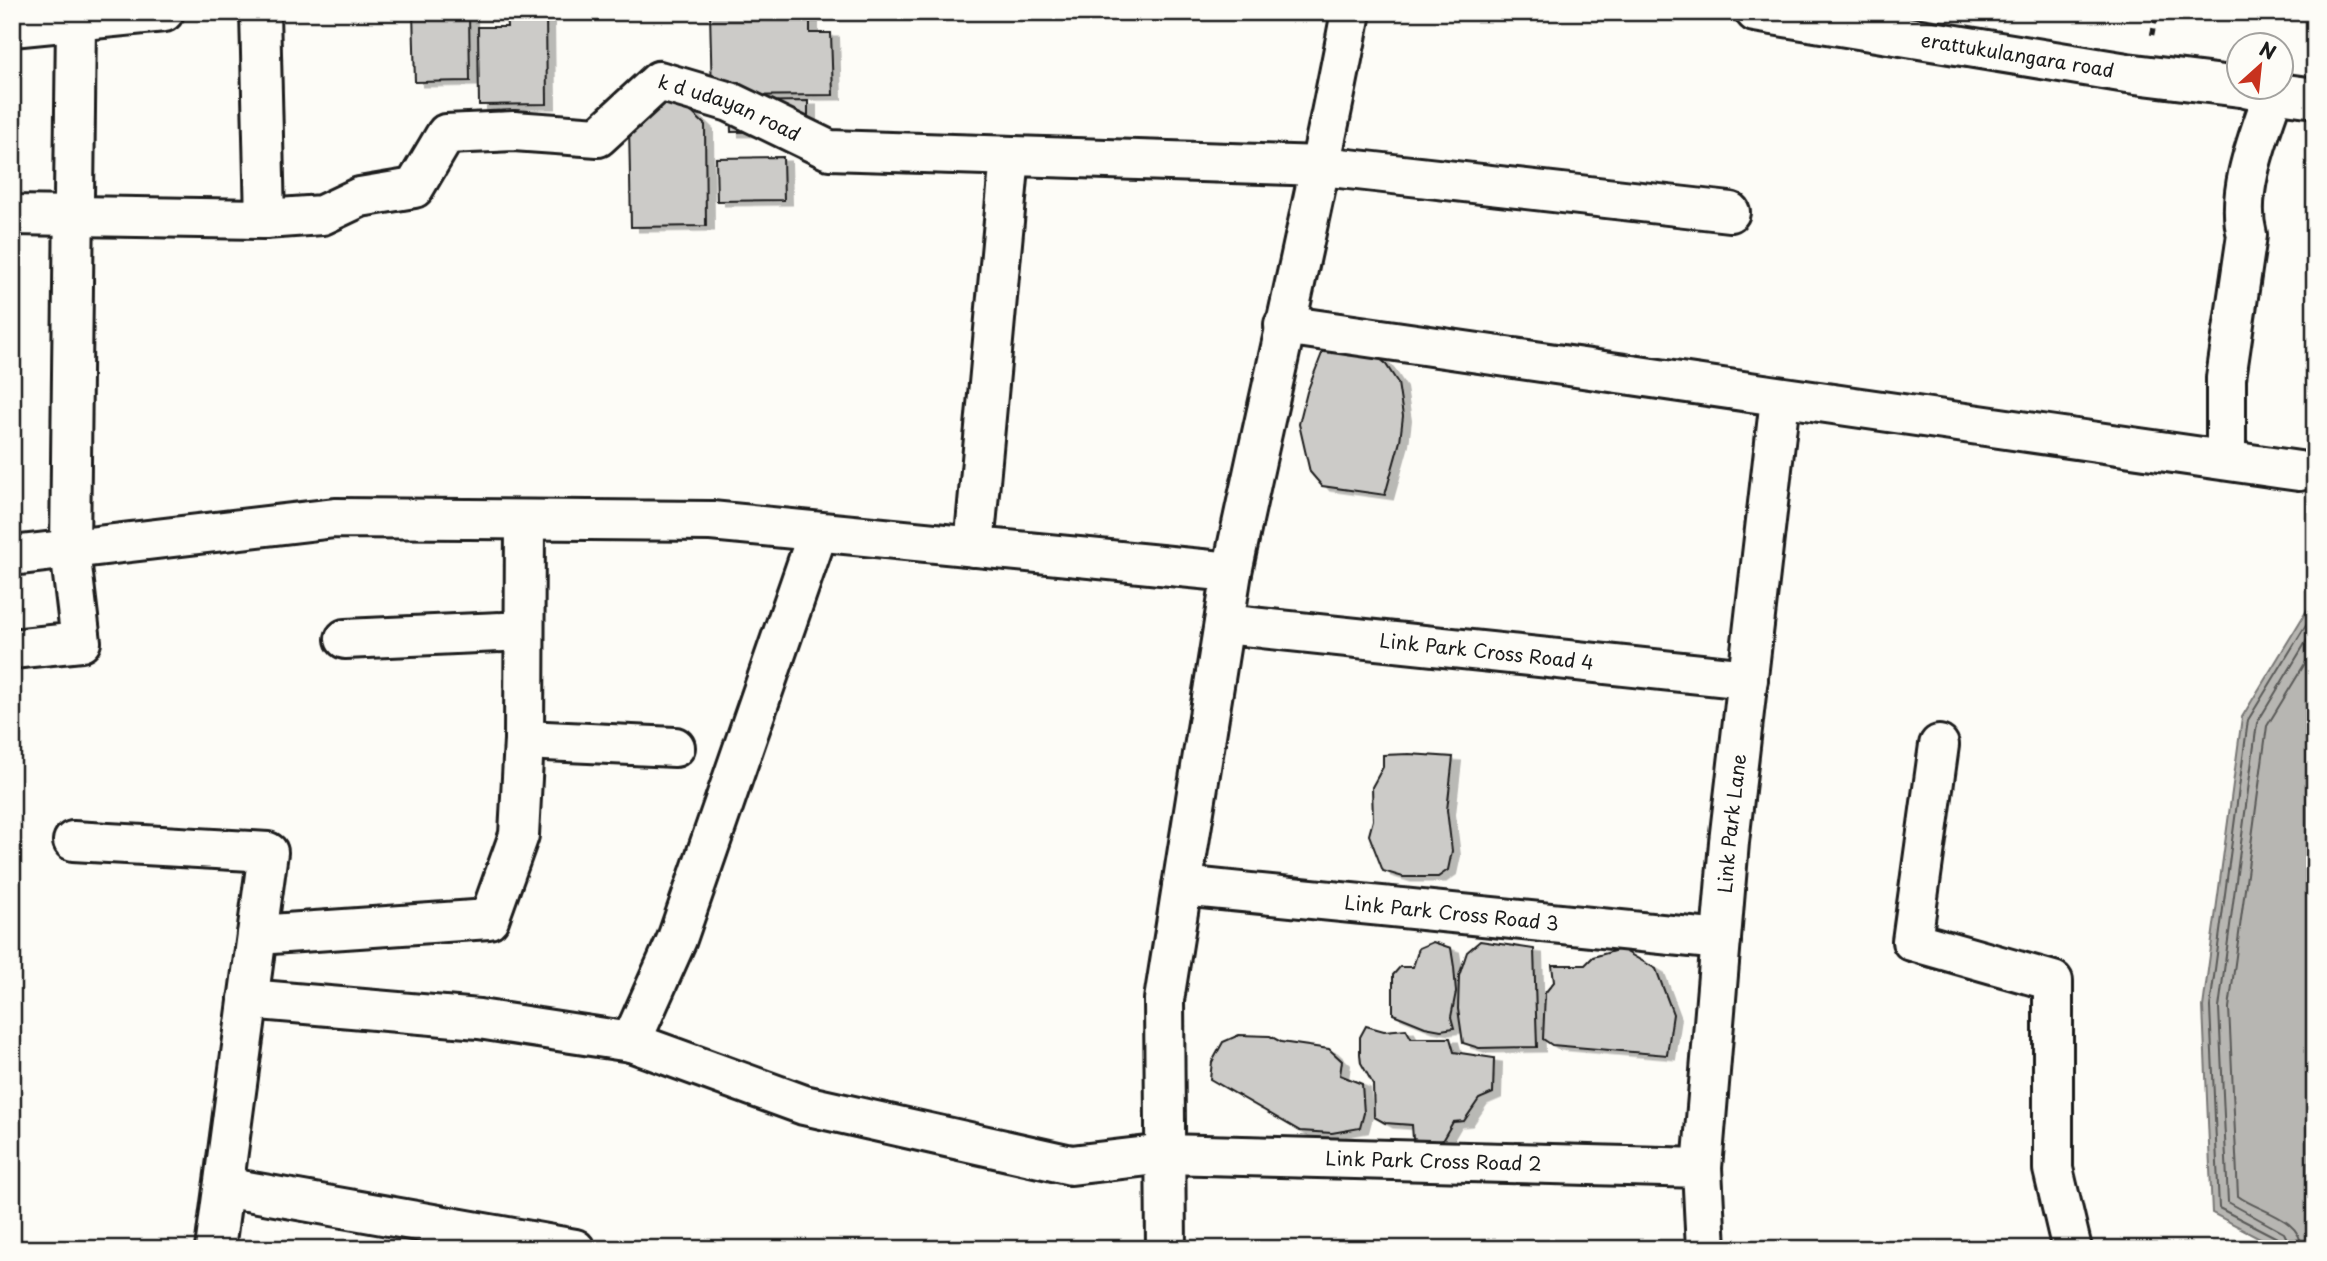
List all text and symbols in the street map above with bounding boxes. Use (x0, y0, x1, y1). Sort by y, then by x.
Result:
street label: erattukulangara road (1919, 24, 2116, 84)
north arrow (2226, 32, 2296, 102)
text: N (2255, 34, 2281, 66)
street label: k d udayan road (655, 67, 806, 147)
street label: Link Park Cross Road 4 (1378, 625, 1595, 676)
street label: Link Park Lane (1710, 752, 1752, 894)
street label: Link Park Cross Road 3 (1343, 887, 1560, 937)
street label: Link Park Cross Road 2 (1325, 1143, 1542, 1177)

